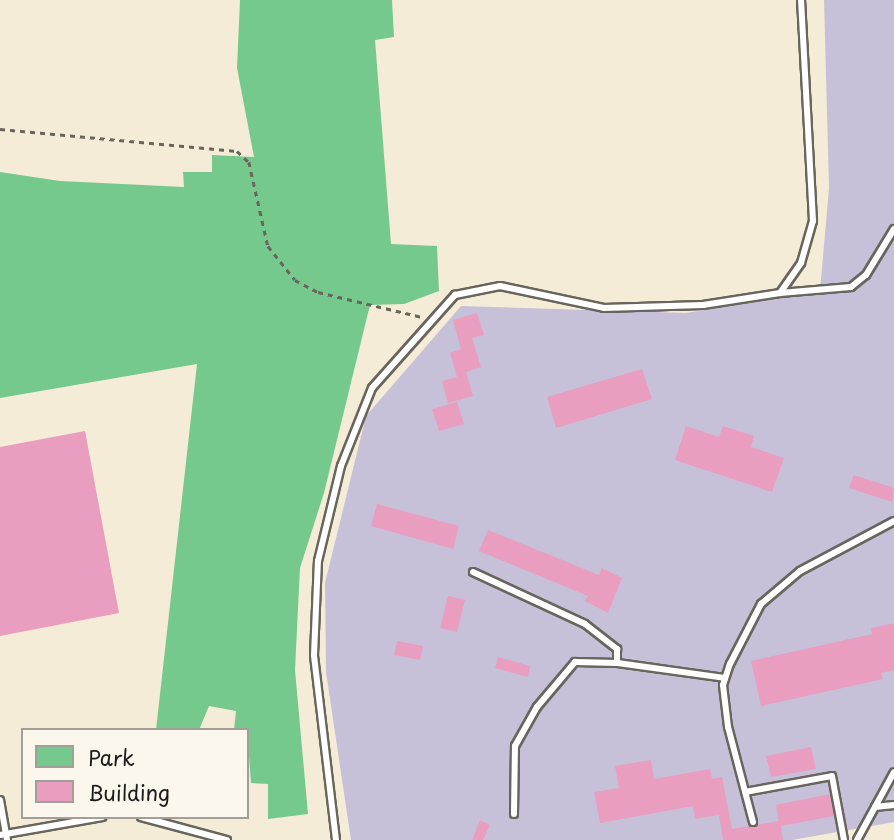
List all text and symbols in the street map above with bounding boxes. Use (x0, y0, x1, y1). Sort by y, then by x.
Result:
legend (21, 728, 248, 819)
text: Park (88, 741, 135, 773)
text: Building (88, 776, 170, 808)

